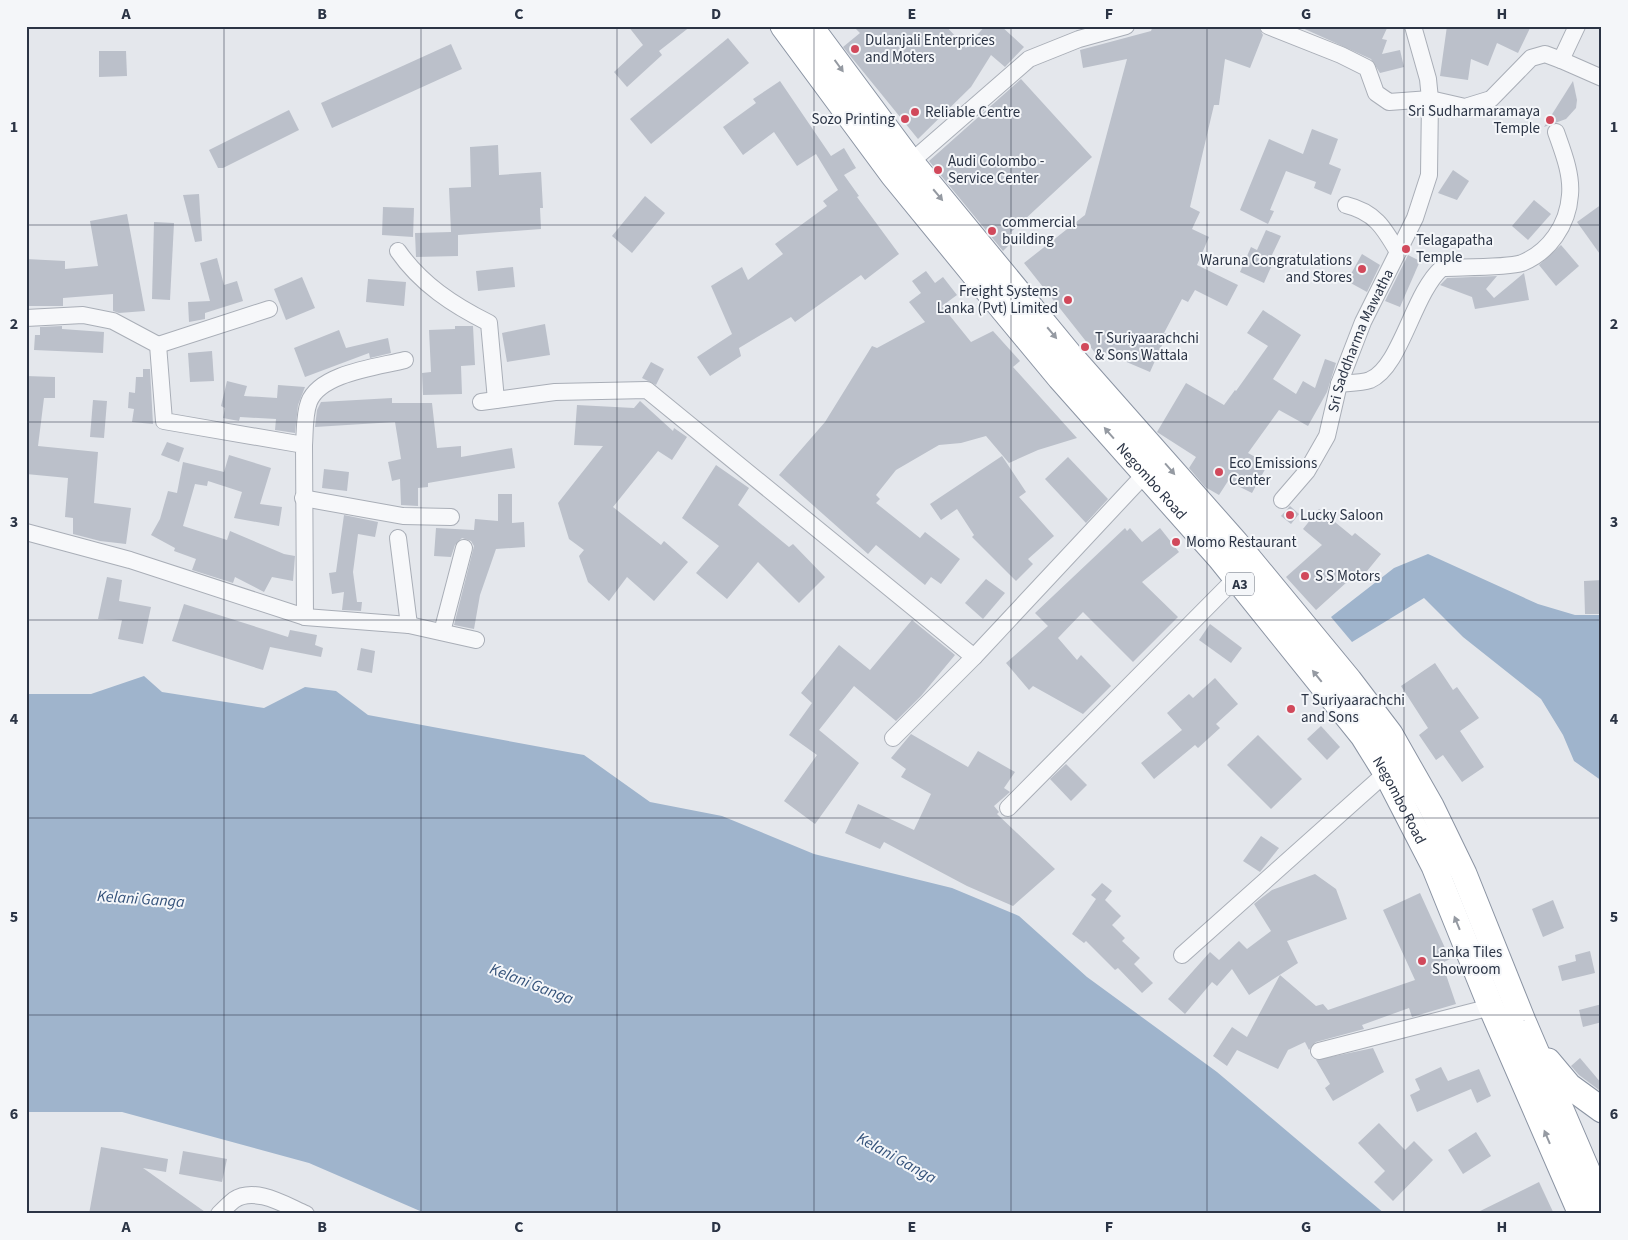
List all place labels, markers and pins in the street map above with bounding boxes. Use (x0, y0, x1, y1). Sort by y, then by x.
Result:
place label: Dulanjali Enterprices and Moters (865, 30, 995, 68)
marker: Dulanjali Enterprices and Moters (849, 43, 861, 55)
place label: Sri Sudharmaramaya Temple (1408, 101, 1540, 139)
place label: Reliable Centre (925, 102, 1020, 123)
marker: Reliable Centre (909, 106, 921, 118)
place label: Sozo Printing (811, 109, 895, 130)
marker: Sozo Printing (899, 113, 911, 125)
marker: Sri Sudharmaramaya Temple (1544, 114, 1556, 126)
place label: Audi Colombo - Service Center (948, 151, 1045, 189)
marker: Audi Colombo - Service Center (932, 164, 944, 176)
place label: commercial building (1002, 212, 1076, 250)
marker: commercial building (986, 225, 998, 237)
place label: Telagapatha Temple (1416, 230, 1493, 268)
marker: Telagapatha Temple (1400, 243, 1412, 255)
place label: Waruna Congratulations and Stores (1200, 250, 1352, 288)
marker: Waruna Congratulations and Stores (1356, 263, 1368, 275)
place label: Freight Systems Lanka (Pvt) Limited (937, 281, 1058, 319)
marker: Freight Systems Lanka (Pvt) Limited (1062, 294, 1074, 306)
place label: T Suriyaarachchi & Sons Wattala (1095, 328, 1199, 366)
marker: T Suriyaarachchi & Sons Wattala (1079, 341, 1091, 353)
place label: Eco Emissions Center (1229, 453, 1317, 491)
marker: Eco Emissions Center (1213, 466, 1225, 478)
place label: Lucky Saloon (1300, 505, 1383, 526)
marker: Lucky Saloon (1284, 509, 1296, 521)
place label: Momo Restaurant (1186, 532, 1297, 553)
marker: Momo Restaurant (1170, 536, 1182, 548)
place label: S S Motors (1315, 566, 1380, 587)
marker: S S Motors (1299, 570, 1311, 582)
place label: T Suriyaarachchi and Sons (1301, 690, 1405, 728)
marker: T Suriyaarachchi and Sons (1285, 703, 1297, 715)
place label: Lanka Tiles Showroom (1432, 942, 1502, 980)
marker: Lanka Tiles Showroom (1416, 955, 1428, 967)

